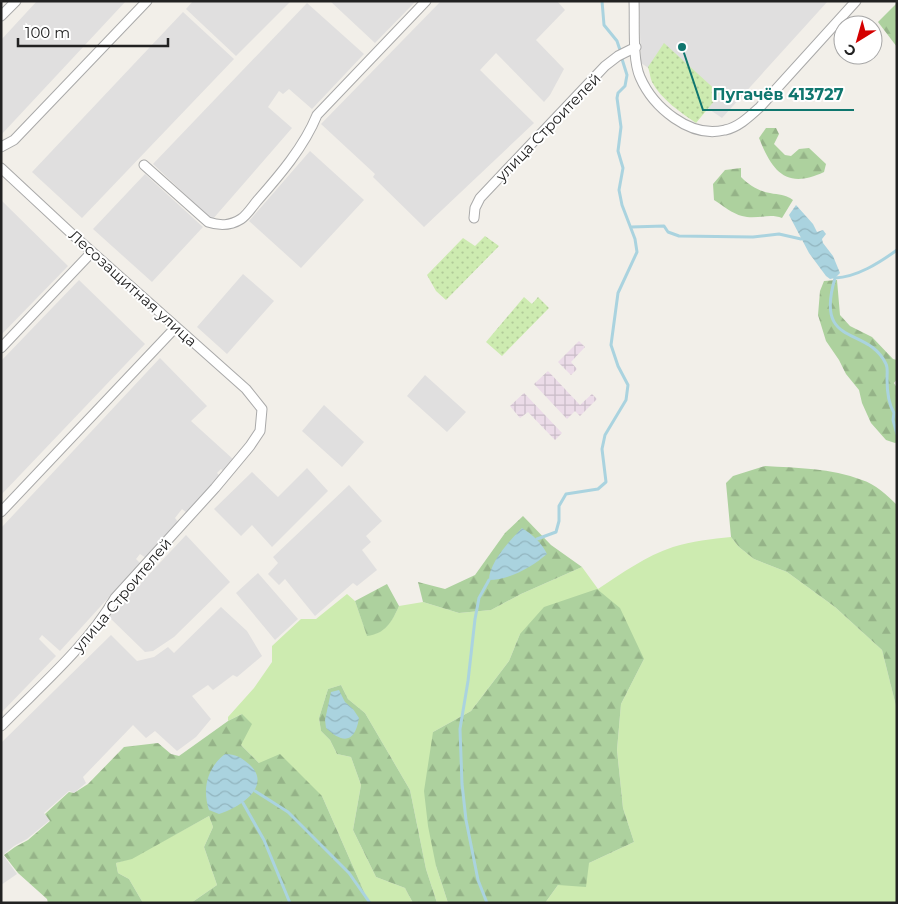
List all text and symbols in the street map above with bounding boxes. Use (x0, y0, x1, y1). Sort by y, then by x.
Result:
scale bar (18, 15, 168, 47)
north arrow (833, 15, 883, 65)
text: 100 m (25, 23, 70, 42)
text: С (841, 40, 860, 61)
street label: улица Строителей (491, 69, 605, 186)
callout: Пугачёв 413727 (703, 79, 854, 110)
text: Пугачёв 413727 (712, 85, 844, 104)
street label: Лесозащитная улица (65, 225, 201, 351)
street label: улица Строителей (68, 534, 175, 657)

